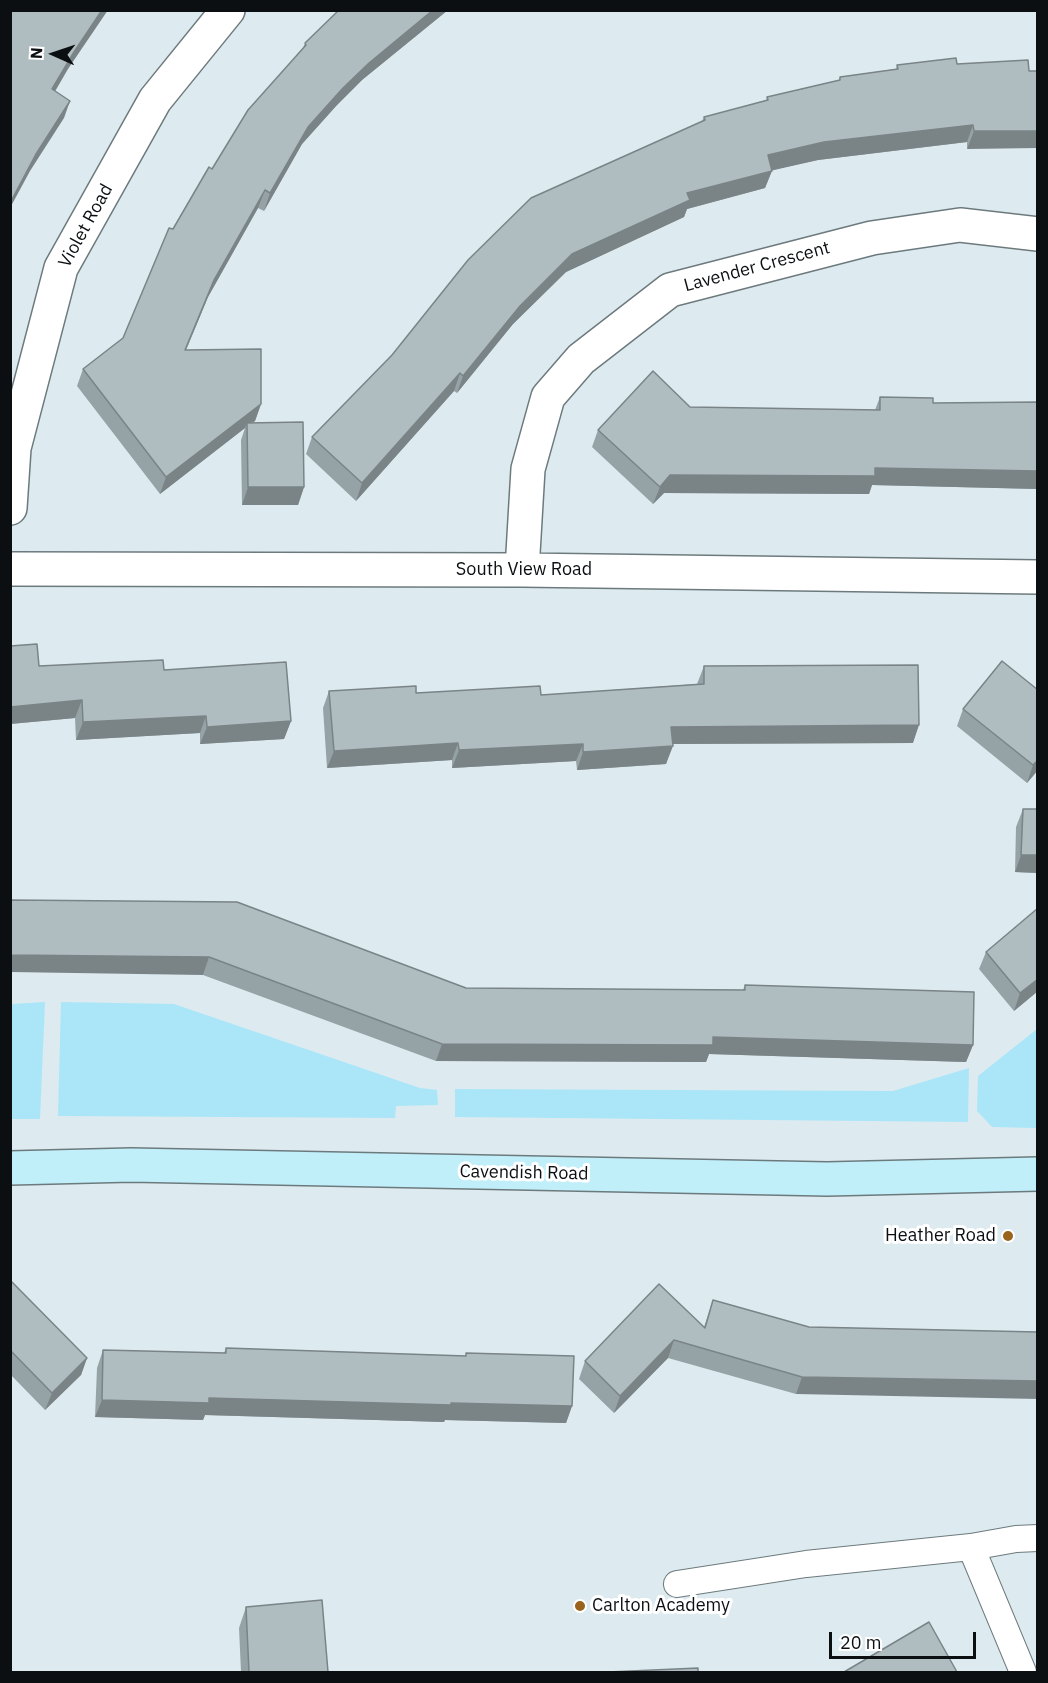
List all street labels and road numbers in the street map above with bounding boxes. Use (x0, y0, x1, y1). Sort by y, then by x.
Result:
street label: Violet Road (54, 180, 118, 272)
street label: Lavender Crescent (682, 237, 832, 297)
street label: South View Road (456, 559, 592, 581)
street label: Cavendish Road (459, 1161, 589, 1185)

